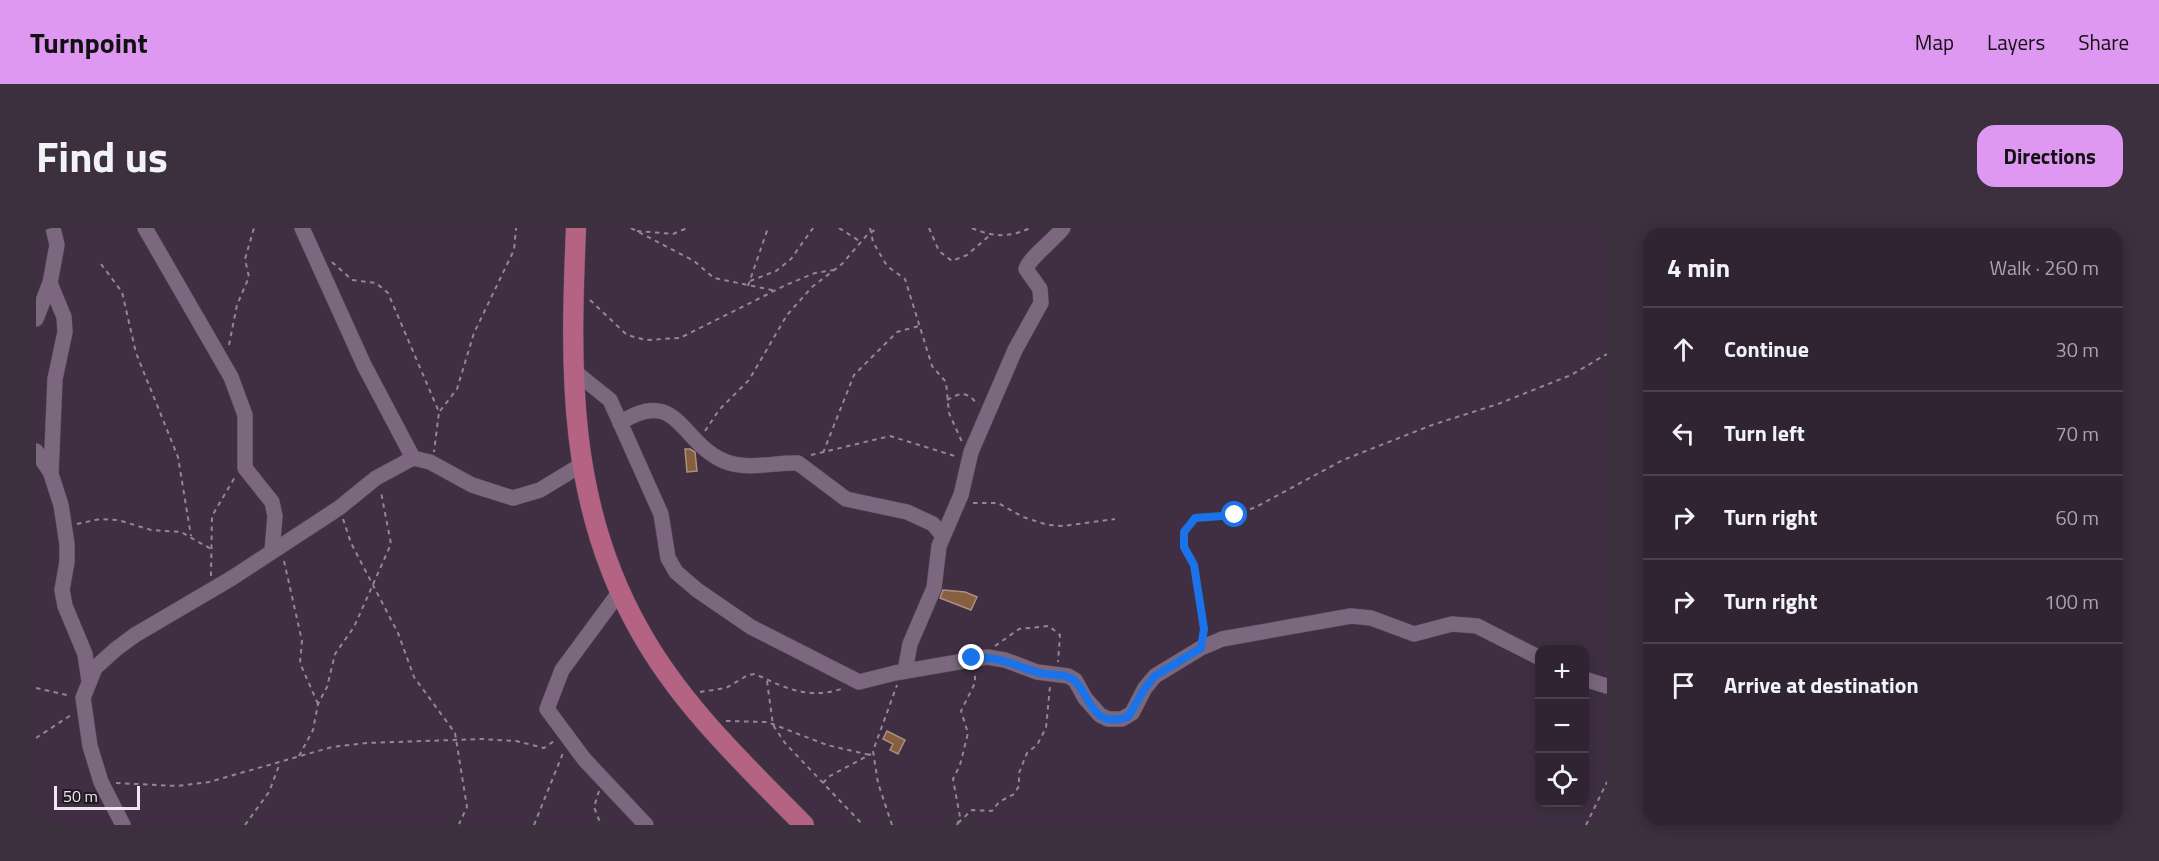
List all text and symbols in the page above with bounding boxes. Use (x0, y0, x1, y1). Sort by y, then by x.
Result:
text: Turnpoint (30, 21, 148, 64)
text: Map (1915, 26, 1954, 58)
text: Layers (1987, 26, 2045, 58)
text: Share (2078, 26, 2129, 58)
text: Find us (36, 124, 168, 188)
button: Directions (1977, 125, 2123, 187)
text: 4 min (1667, 248, 1730, 287)
text: Walk · 260 m (1990, 252, 2099, 283)
text: Continue (1724, 332, 1809, 366)
icon: ahead (1667, 333, 1700, 366)
text: 30 m (2055, 334, 2099, 365)
text: Turn left (1724, 416, 1805, 450)
icon: left (1667, 417, 1700, 450)
text: 70 m (2055, 418, 2099, 449)
text: Turn right (1724, 500, 1818, 534)
route start (1221, 501, 1247, 527)
icon: right (1667, 501, 1700, 534)
text: 60 m (2055, 502, 2099, 533)
text: Turn right (1724, 584, 1818, 618)
icon: right (1667, 585, 1700, 618)
text: 100 m (2044, 586, 2099, 617)
route end (958, 644, 984, 670)
map controls (1535, 645, 1589, 807)
button: + (1535, 645, 1589, 699)
text: Arrive at destination (1724, 668, 1919, 702)
icon: arrive (1667, 669, 1700, 702)
button: − (1535, 699, 1589, 753)
button: locate (1535, 753, 1589, 807)
scale bar (54, 783, 140, 810)
text: 50 m (63, 784, 98, 808)

